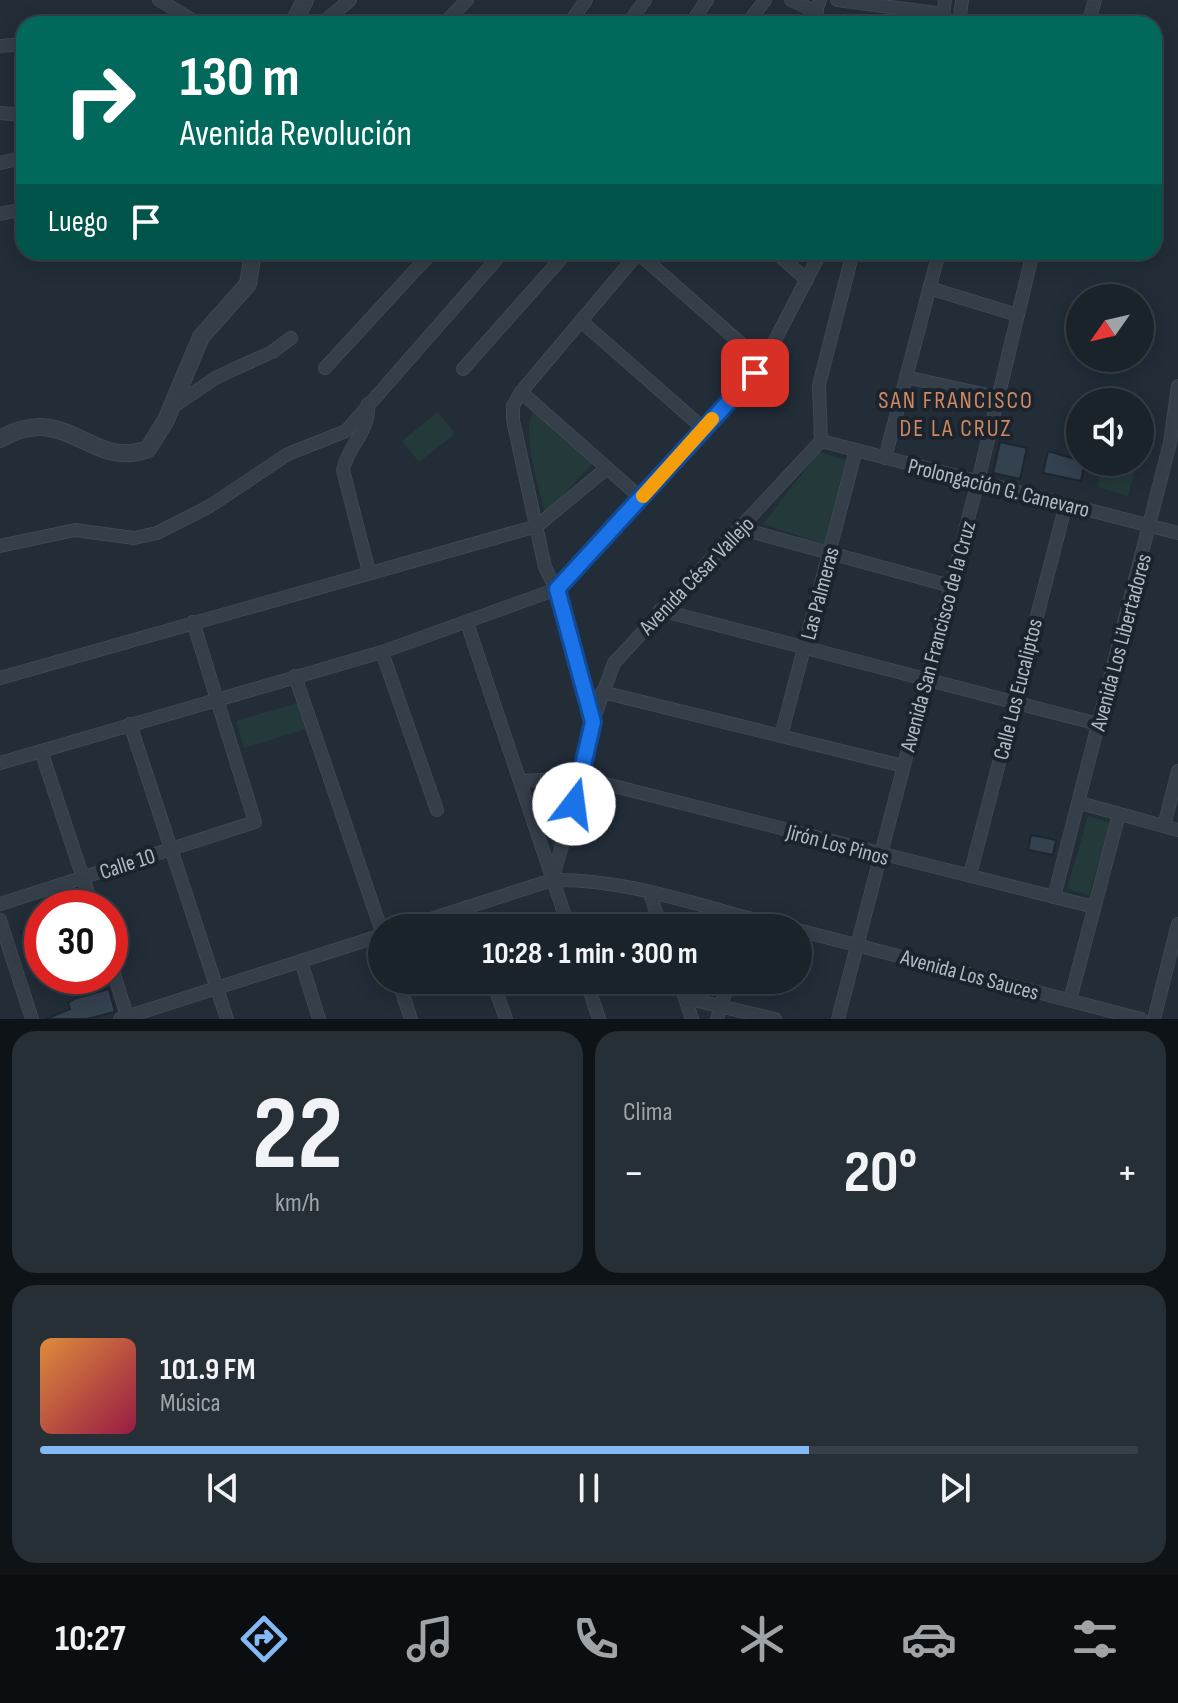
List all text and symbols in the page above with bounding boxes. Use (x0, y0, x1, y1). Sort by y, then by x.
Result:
text: 130 m (180, 45, 300, 112)
icon: right (48, 48, 152, 152)
text: Avenida Revolución (180, 113, 412, 156)
icon: arrive (124, 200, 168, 244)
text: Luego (48, 204, 108, 240)
north arrow (1066, 284, 1154, 372)
map controls (1066, 284, 1154, 476)
pin (721, 339, 789, 407)
icon: arrive (733, 351, 777, 395)
district label: SAN FRANCISCO DE LA CRUZ (878, 386, 1034, 443)
button: sound (1066, 388, 1154, 476)
street label: Prolongación G. Canevaro (905, 453, 1092, 524)
street label: Avenida César Vallejo (633, 511, 760, 642)
street label: Avenida San Francisco de la Cruz (894, 518, 982, 756)
street label: Las Palmeras (795, 544, 846, 643)
street label: Avenida Los Libertadores (1085, 551, 1158, 735)
street label: Calle Los Eucaliptos (988, 616, 1049, 763)
position arrow (532, 762, 616, 846)
street label: Jirón Los Pinos (783, 819, 892, 872)
street label: Calle 10 (96, 843, 159, 886)
speed limit sign: 30 (24, 890, 128, 994)
text: 10:28 · 1 min · 300 m (482, 936, 698, 972)
street label: Avenida Los Sauces (897, 944, 1042, 1007)
text: 22 (252, 1073, 343, 1198)
text: Clima (623, 1097, 673, 1128)
text: 20° (844, 1137, 917, 1209)
text: − (623, 1147, 645, 1200)
text: + (1116, 1147, 1138, 1200)
text: km/h (275, 1188, 320, 1219)
text: 101.9 FM (160, 1352, 255, 1388)
text: Música (160, 1388, 221, 1419)
icon: previous (201, 1466, 245, 1510)
icon: pause (567, 1466, 611, 1510)
icon: next (933, 1466, 977, 1510)
icon: directions (236, 1611, 292, 1667)
icon: music (402, 1611, 458, 1667)
icon: phone (568, 1611, 624, 1667)
icon: climate (734, 1611, 790, 1667)
icon: car (901, 1611, 957, 1667)
icon: filters (1067, 1611, 1123, 1667)
text: 10:27 (55, 1618, 125, 1661)

